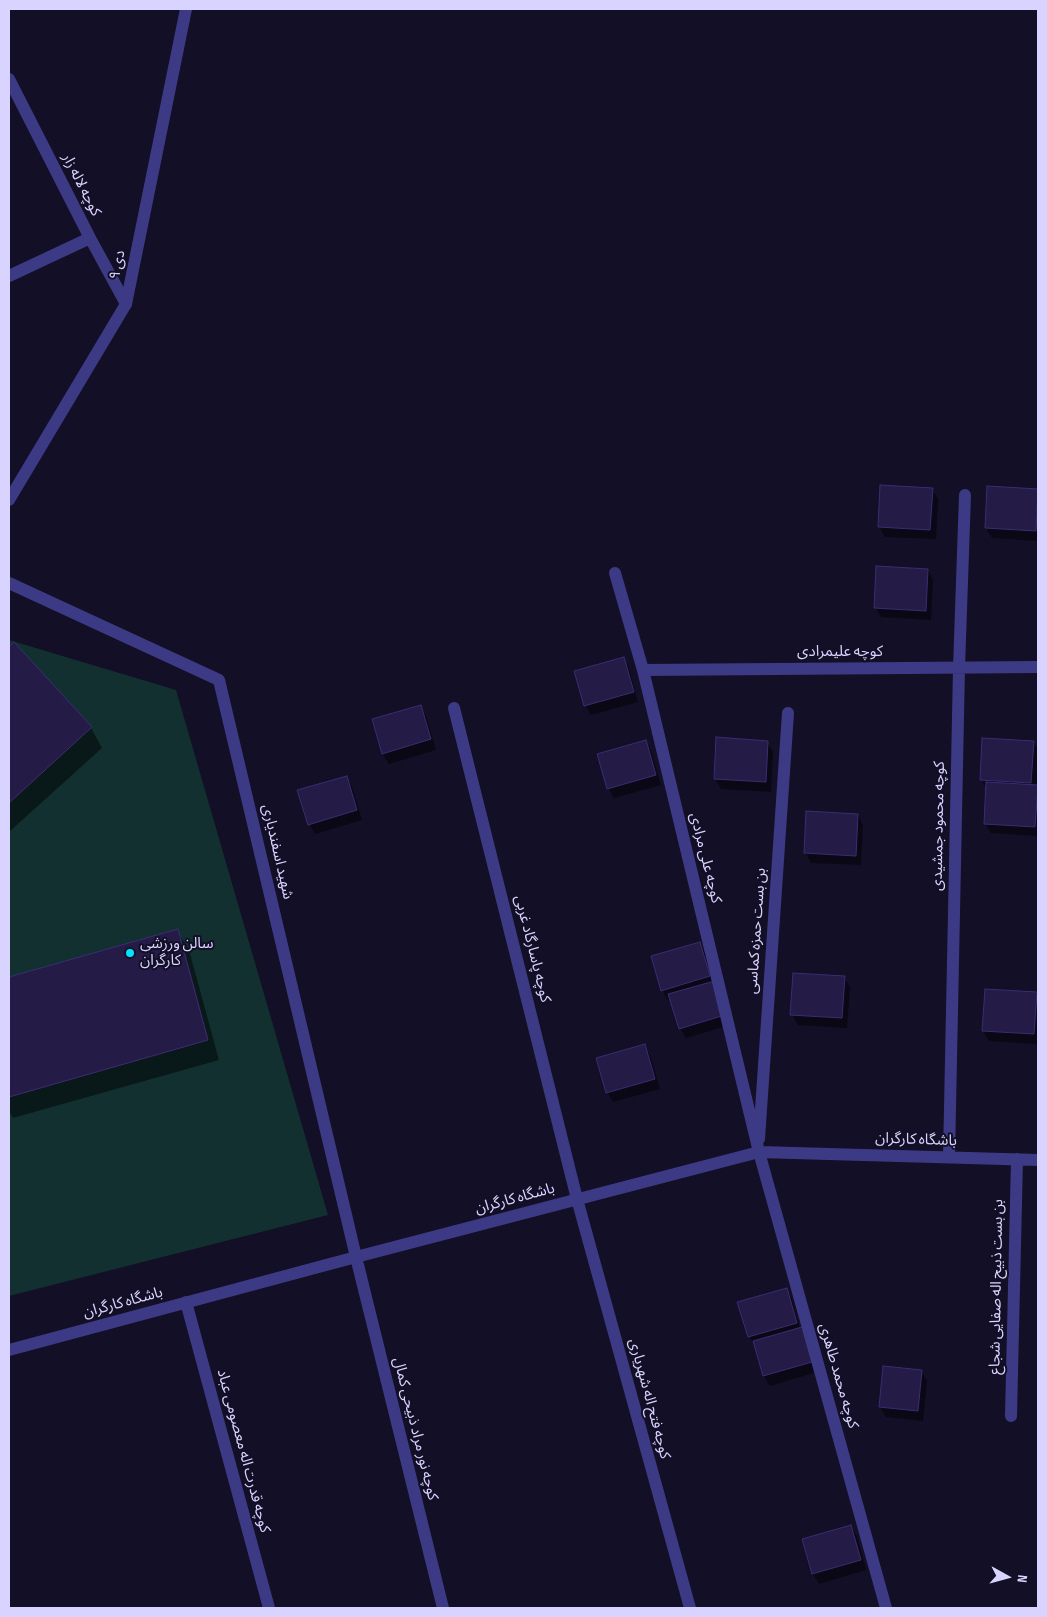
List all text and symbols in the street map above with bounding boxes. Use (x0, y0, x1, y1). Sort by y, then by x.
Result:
street label: کوچه لاله زار (57, 150, 105, 220)
street label: ۹ دی (106, 249, 130, 281)
street label: کوچه علیمرادی (797, 643, 883, 661)
street label: کوچه محمود جمشیدی (929, 761, 949, 891)
street label: شهید اسفندیاری (257, 803, 297, 901)
street label: کوچه علی مرادی (685, 811, 725, 905)
street label: بن بست حمزه کماسی (744, 867, 770, 995)
street label: کوچه پاسارگاد غربی (510, 894, 554, 1004)
place label: سالن ورزشی کارگران (140, 935, 213, 970)
marker: سالن ورزشی کارگران (124, 947, 136, 959)
street label: باشگاه کارگران (875, 1130, 957, 1150)
street label: باشگاه کارگران (473, 1180, 557, 1218)
street label: بن بست ذبیح اله صفایی شجاع (986, 1199, 1008, 1375)
street label: باشگاه کارگران (81, 1284, 165, 1322)
street label: کوچه محمد طاهری (814, 1321, 862, 1431)
street label: کوچه فتح اله شهریاری (624, 1337, 674, 1461)
street label: کوچه نور مراد ذبیحی کمال (389, 1356, 441, 1502)
street label: کوچه قدرت اله معصومی عباد (212, 1367, 274, 1535)
north arrow (982, 1552, 1032, 1602)
text: N (1013, 1574, 1031, 1584)

